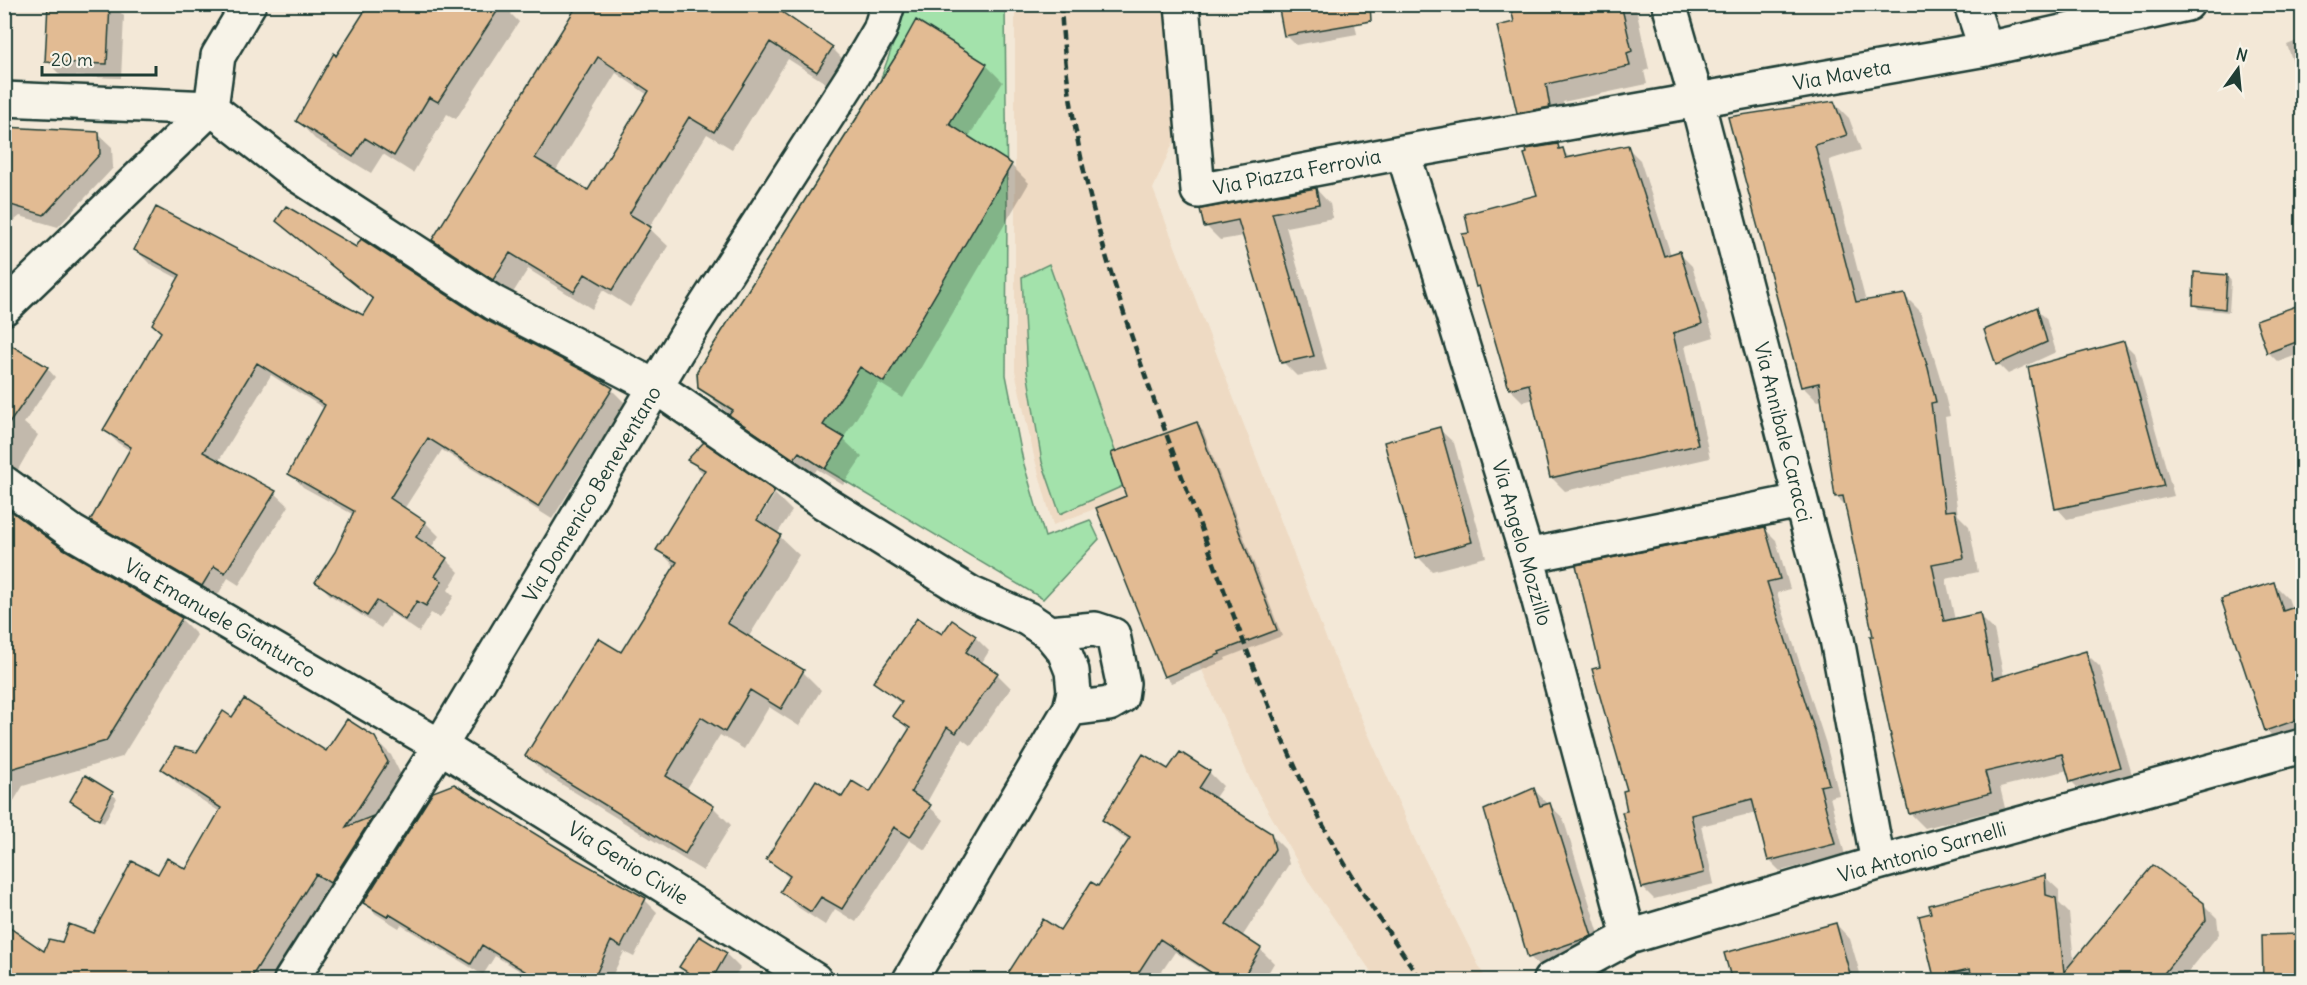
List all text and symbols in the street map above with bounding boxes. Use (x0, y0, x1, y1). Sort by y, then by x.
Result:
scale bar (42, 39, 156, 77)
north arrow (2208, 39, 2268, 99)
text: N (2234, 43, 2250, 66)
text: 20 m (51, 48, 93, 71)
street label: Via Maveta (1791, 54, 1893, 95)
street label: Via Piazza Ferrovia (1211, 143, 1383, 200)
street label: Via Annibale Caracci (1749, 339, 1818, 524)
street label: Via Domenico Beneventano (517, 381, 666, 606)
street label: Via Angelo Mozzillo (1487, 457, 1558, 628)
street label: Via Emanuele Gianturco (120, 552, 320, 683)
street label: Via Genio Civile (563, 816, 693, 910)
street label: Via Antonio Sarnelli (1835, 816, 2009, 888)

